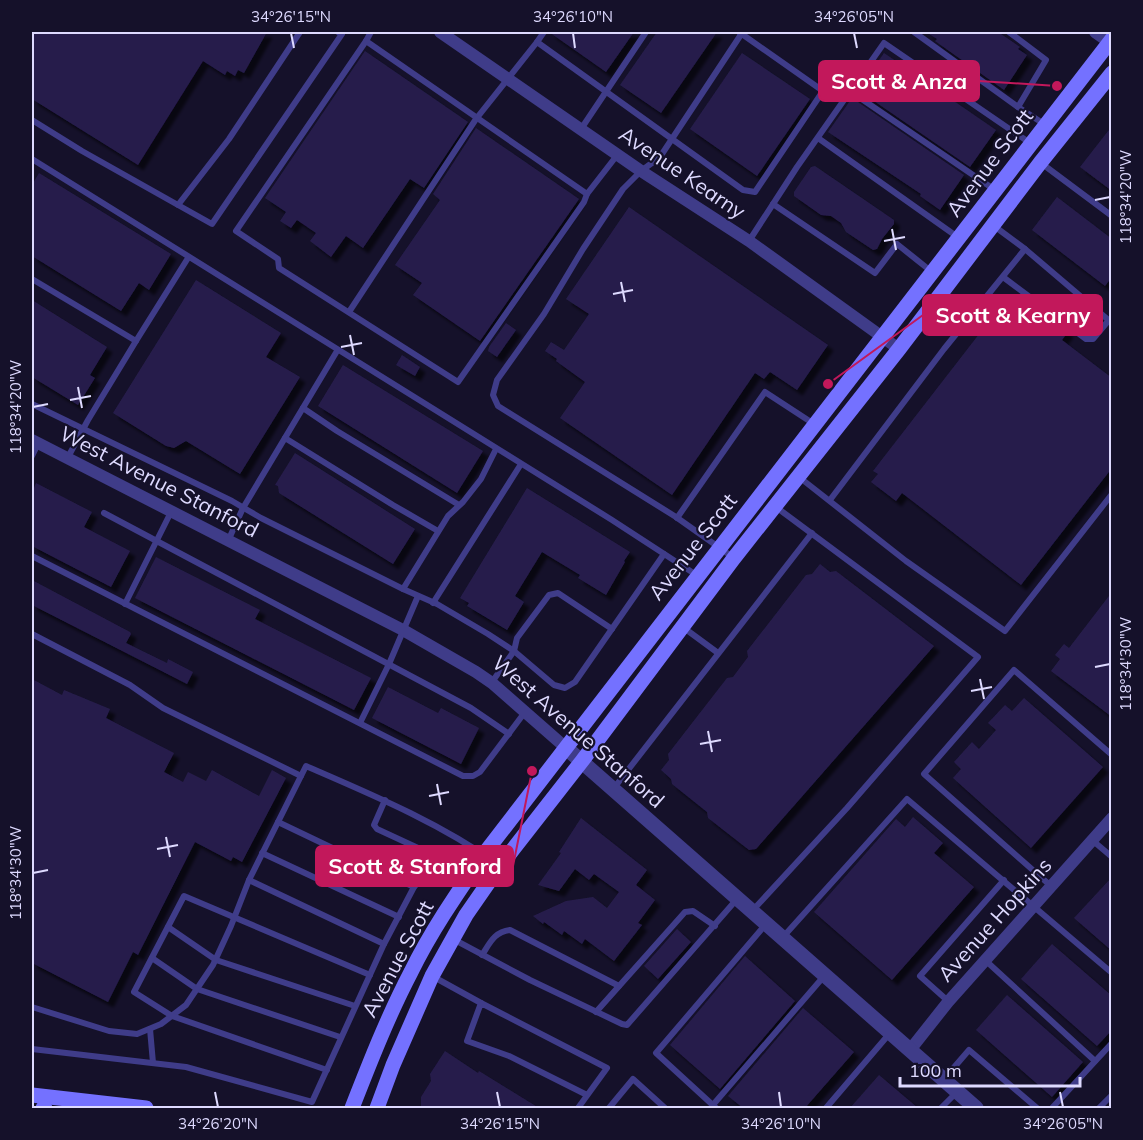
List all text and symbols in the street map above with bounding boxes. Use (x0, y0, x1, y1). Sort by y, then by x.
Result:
text: 34°26'15"N (251, 7, 331, 26)
text: 34°26'10"N (533, 7, 613, 26)
text: 34°26'05"N (814, 7, 894, 26)
callout: Scott & Anza (819, 61, 979, 101)
text: Scott & Anza (831, 67, 967, 95)
street label: Avenue Scott (940, 103, 1038, 221)
street label: Avenue Kearny (614, 120, 751, 224)
text: 118°34'20"W (1116, 149, 1135, 244)
callout: Scott & Kearny (923, 295, 1102, 335)
text: Scott & Kearny (935, 301, 1091, 329)
text: 118°34'20"W (6, 359, 25, 454)
street label: West Avenue Stanford (56, 420, 263, 543)
street label: Avenue Scott (642, 488, 742, 605)
text: 118°34'30"W (1116, 616, 1135, 711)
street label: West Avenue Stanford (487, 649, 670, 813)
text: 118°34'30"W (6, 825, 25, 920)
callout: Scott & Stanford (316, 846, 513, 886)
text: Scott & Stanford (328, 852, 502, 880)
street label: Avenue Hopkins (932, 852, 1057, 987)
street label: Avenue Scott (356, 896, 439, 1021)
scale bar (900, 1050, 1080, 1088)
text: 100 m (909, 1059, 962, 1082)
text: 34°26'20"N (178, 1114, 258, 1133)
text: 34°26'15"N (460, 1114, 540, 1133)
text: 34°26'10"N (741, 1114, 821, 1133)
text: 34°26'05"N (1023, 1114, 1103, 1133)

